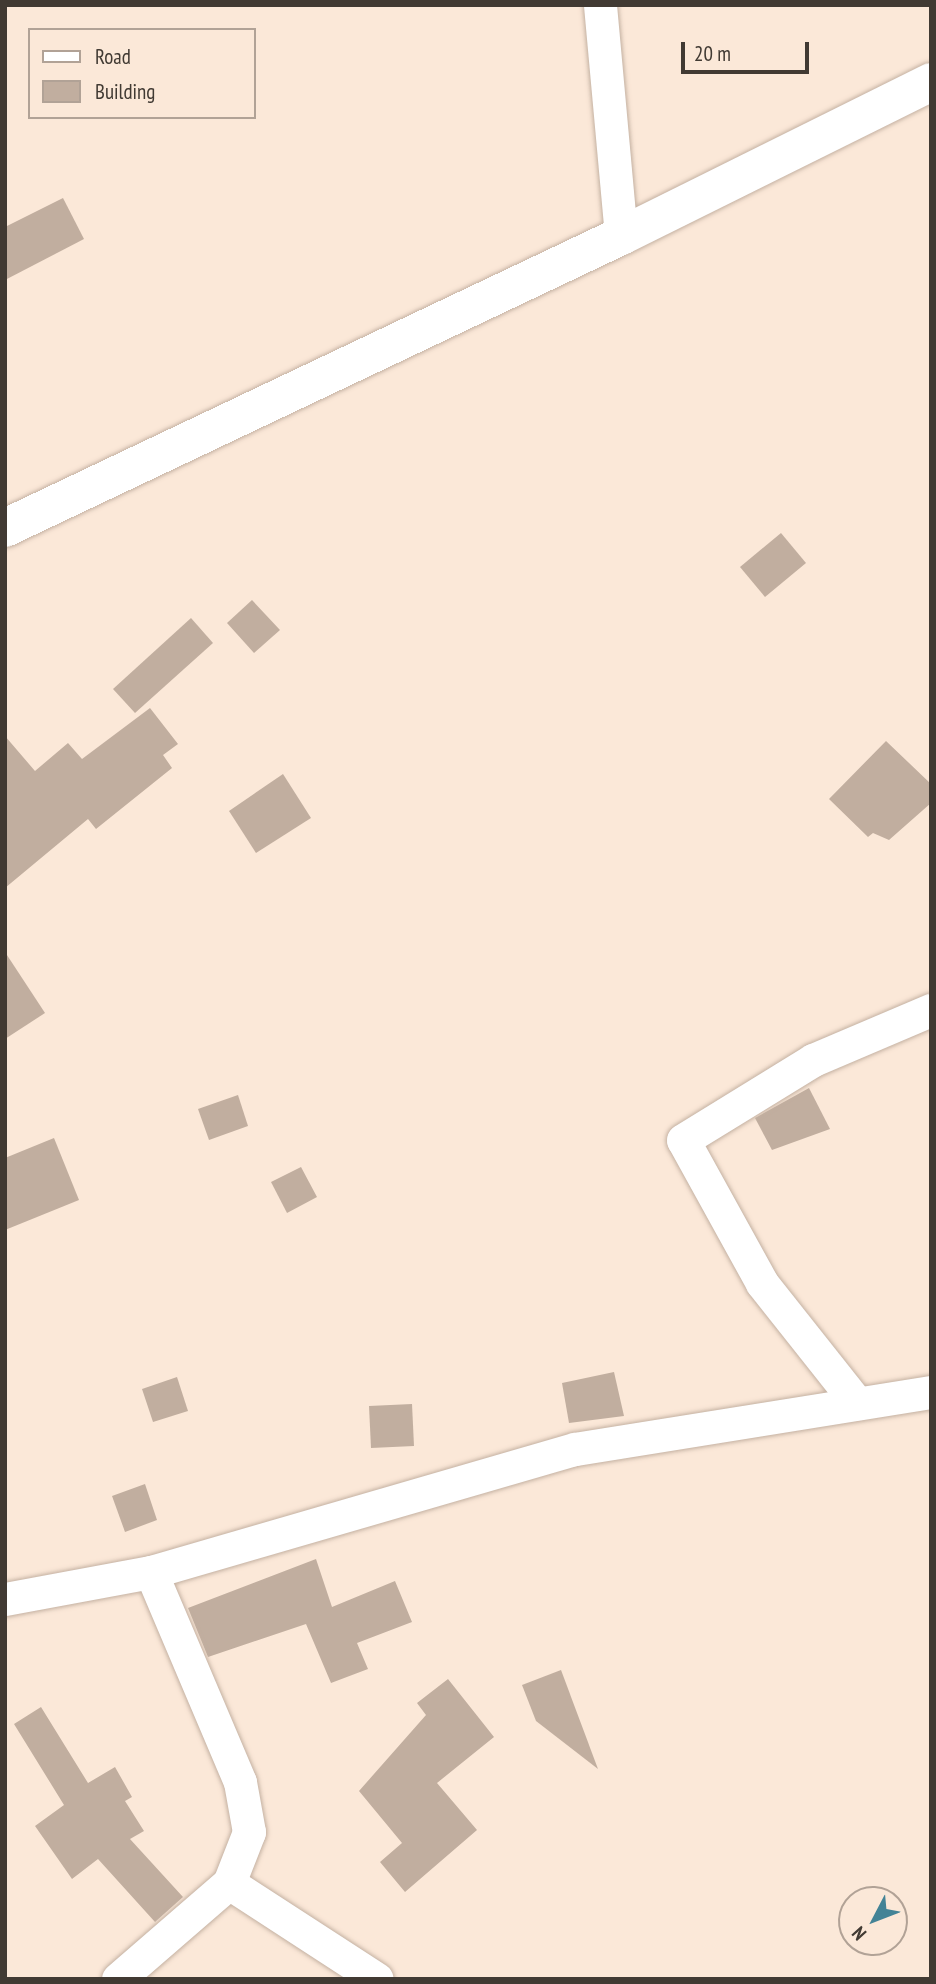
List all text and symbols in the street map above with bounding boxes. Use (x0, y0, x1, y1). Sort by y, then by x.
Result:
legend (28, 28, 256, 119)
scale bar (684, 28, 812, 72)
text: 20 m (694, 40, 731, 67)
text: Road (95, 43, 131, 70)
text: Building (95, 78, 155, 105)
north arrow (838, 1886, 908, 1956)
text: N (847, 1922, 871, 1946)

